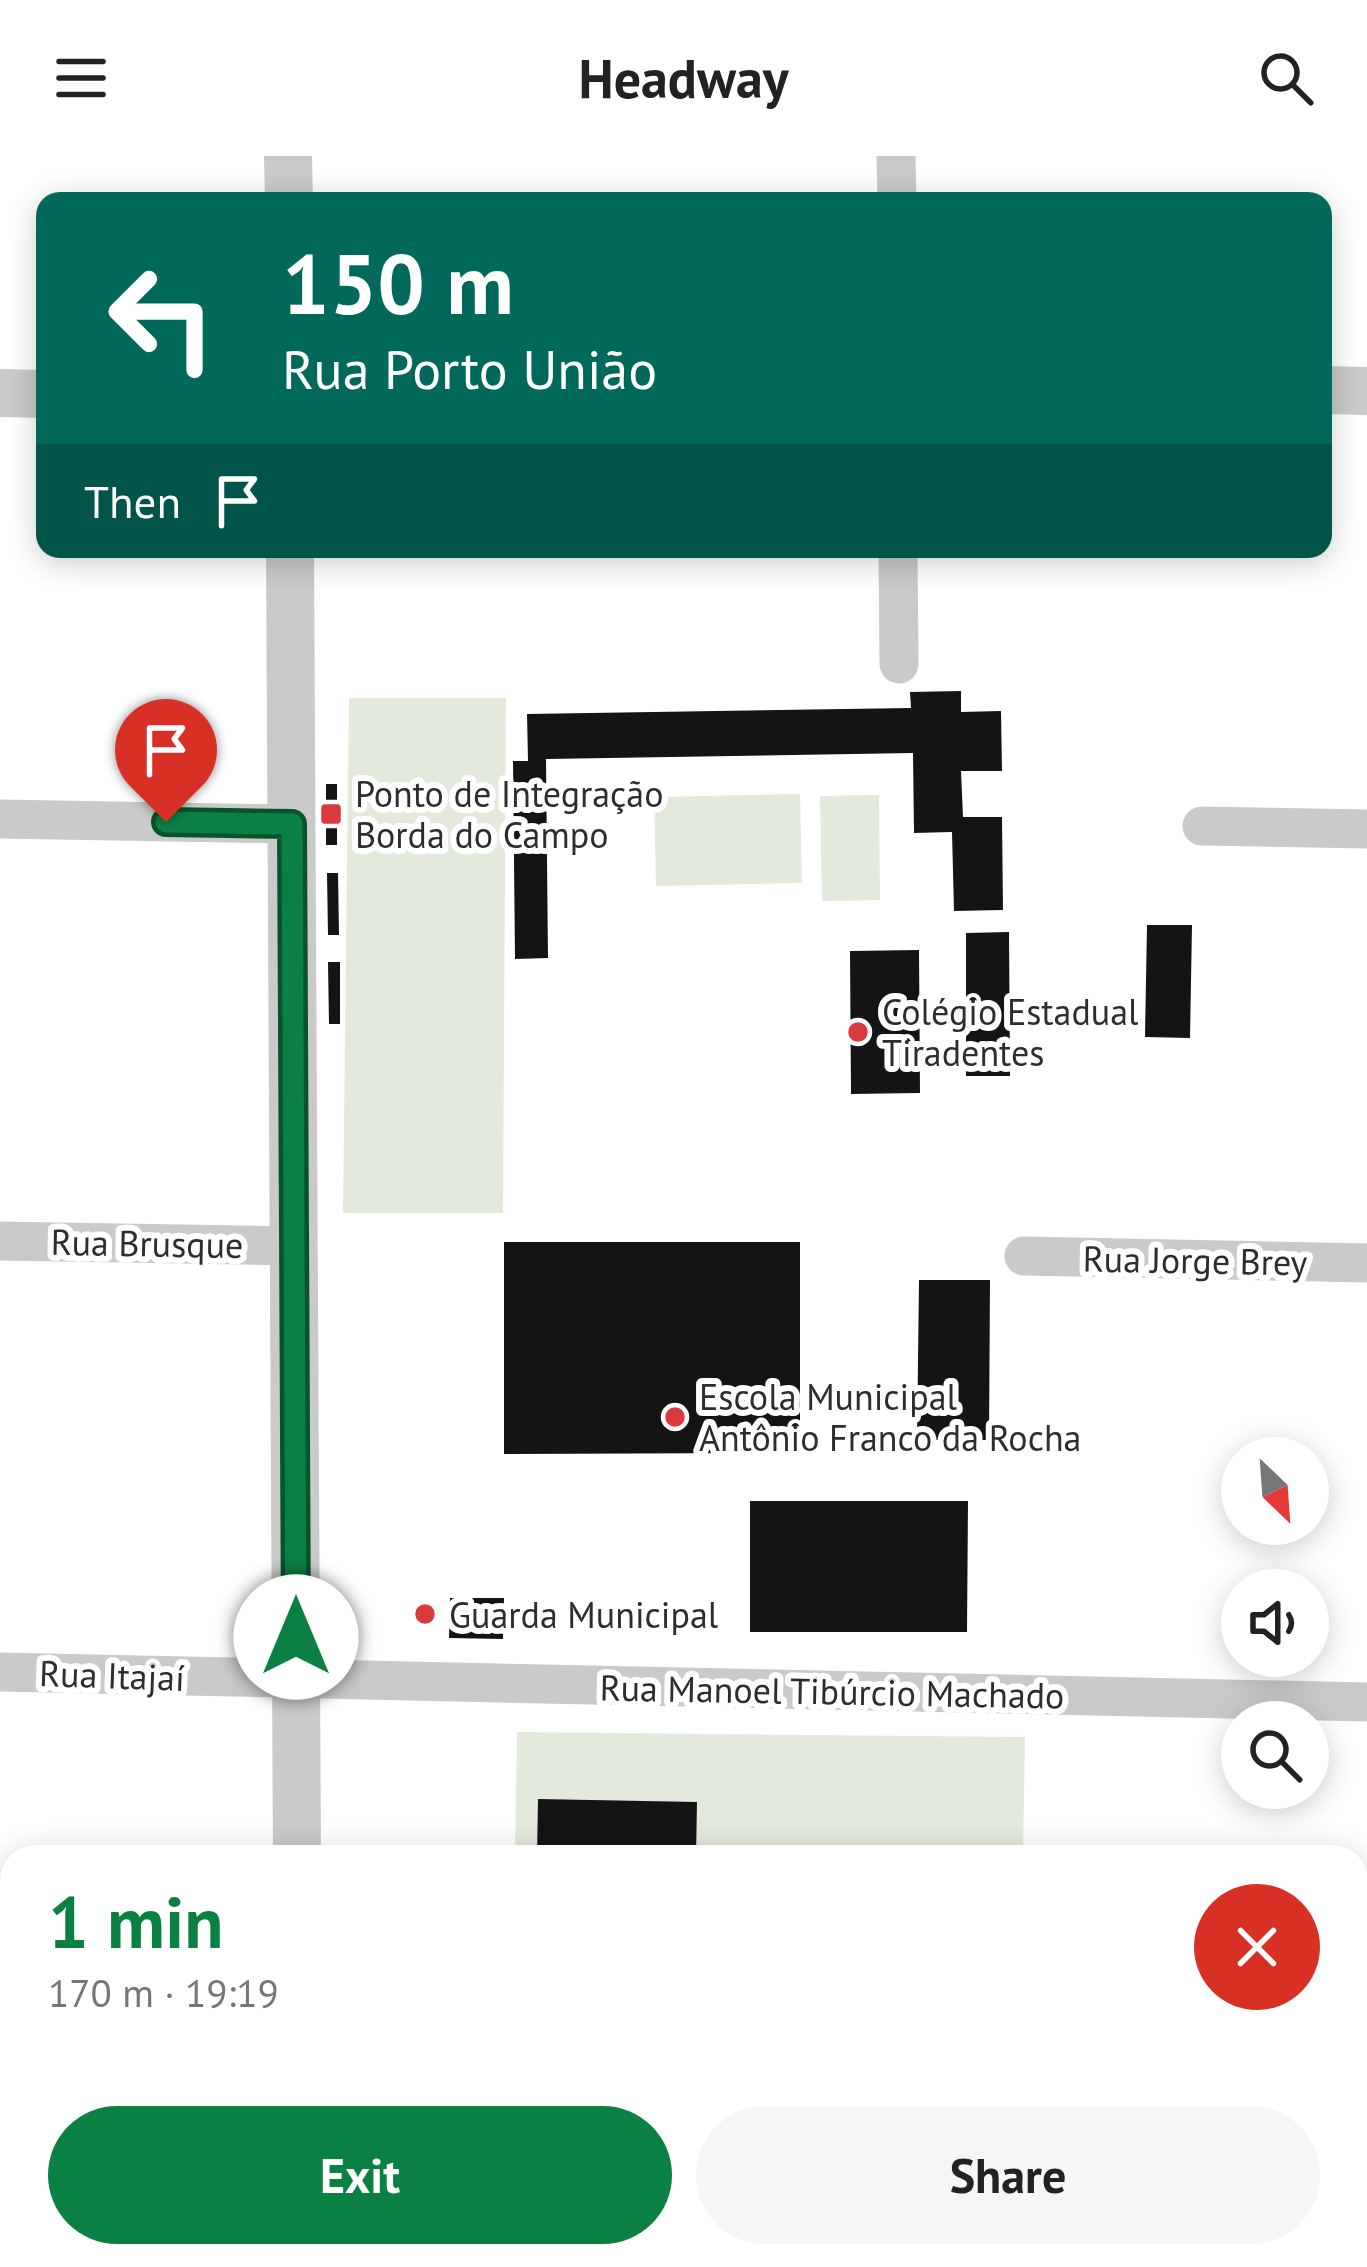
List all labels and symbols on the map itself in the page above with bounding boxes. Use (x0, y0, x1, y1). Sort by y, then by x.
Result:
pin (115, 699, 217, 822)
place label: Ponto de Integração Borda do Campo (355, 770, 663, 858)
marker: Ponto de Integração Borda do Campo (318, 801, 344, 827)
place label: Colégio Estadual Tiradentes (882, 988, 1139, 1076)
marker: Colégio Estadual Tiradentes (845, 1019, 871, 1045)
street label: Rua Brusque (50, 1218, 244, 1268)
street label: Rua Jorge Brey (1082, 1235, 1308, 1285)
place label: Escola Municipal Antônio Franco da Rocha (699, 1373, 1081, 1461)
marker: Escola Municipal Antônio Franco da Rocha (662, 1404, 688, 1430)
north arrow (1221, 1437, 1329, 1545)
position arrow (233, 1574, 359, 1700)
place label: Guarda Municipal (449, 1591, 719, 1638)
marker: Guarda Municipal (412, 1601, 438, 1627)
street label: Rua Itajaí (38, 1649, 186, 1701)
street label: Rua Manoel Tibúrcio Machado (599, 1663, 1065, 1719)

